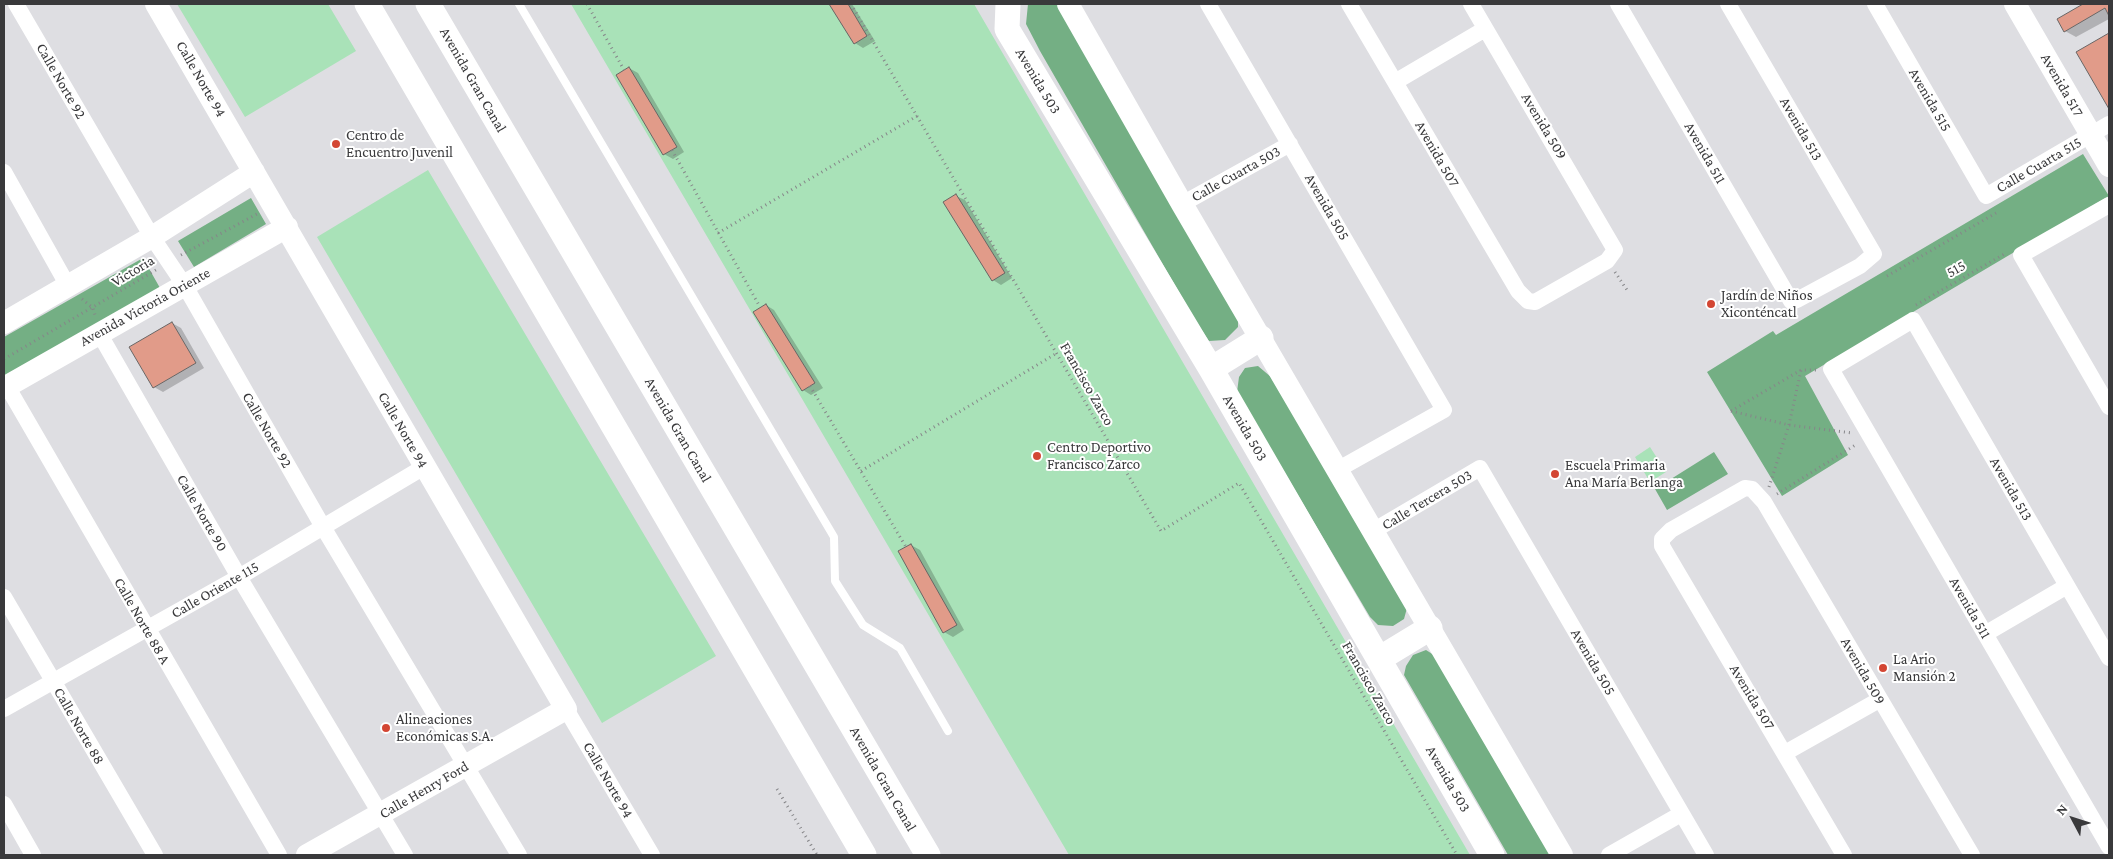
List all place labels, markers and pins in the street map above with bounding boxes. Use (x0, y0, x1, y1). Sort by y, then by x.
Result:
place label: Centro de Encuentro Juvenil (346, 126, 453, 161)
marker: Centro de Encuentro Juvenil (330, 138, 342, 150)
place label: Jardín de Niños Xiconténcatl (1721, 286, 1813, 321)
marker: Jardín de Niños Xiconténcatl (1705, 298, 1717, 310)
place label: Centro Deportivo Francisco Zarco (1047, 438, 1151, 473)
marker: Centro Deportivo Francisco Zarco (1031, 450, 1043, 462)
place label: Escuela Primaria Ana María Berlanga (1565, 456, 1683, 491)
marker: Escuela Primaria Ana María Berlanga (1549, 468, 1561, 480)
place label: La Ario Mansión 2 (1893, 650, 1956, 685)
marker: La Ario Mansión 2 (1877, 662, 1889, 674)
place label: Alineaciones Económicas S.A. (396, 710, 494, 745)
marker: Alineaciones Económicas S.A. (380, 722, 392, 734)

